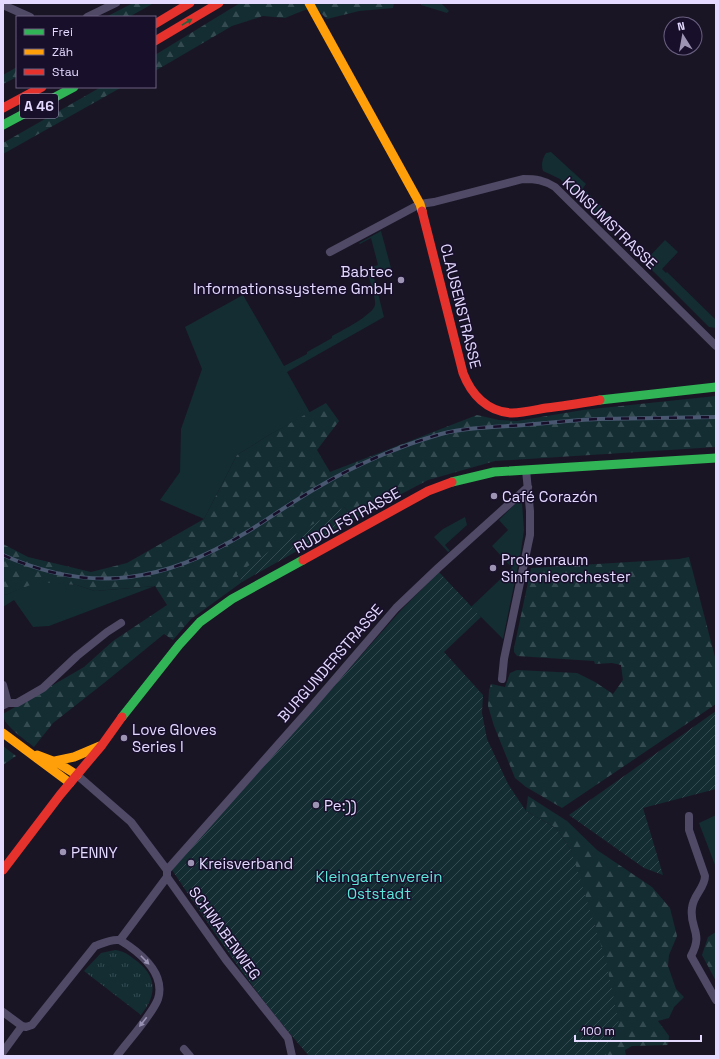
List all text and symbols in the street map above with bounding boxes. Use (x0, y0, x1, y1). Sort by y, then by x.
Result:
legend (16, 16, 156, 88)
north arrow (663, 16, 703, 56)
one-way arrow (181, 19, 193, 26)
text: N (676, 19, 686, 34)
text: Frei (52, 24, 73, 40)
text: Zäh (52, 44, 73, 60)
text: Stau (52, 64, 79, 80)
road number: A 46 (20, 94, 58, 118)
street label: KONSUMSTRASSE (559, 173, 661, 273)
street label: CLAUSENSTRASSE (436, 242, 486, 370)
place label: Babtec Informationssysteme GmbH (193, 262, 393, 298)
marker: Babtec Informationssysteme GmbH (396, 275, 406, 285)
street label: RUDOLFSTRASSE (290, 483, 404, 557)
place label: Café Corazón (502, 487, 598, 506)
marker: Café Corazón (489, 491, 499, 501)
place label: Probenraum Sinfonieorchester (501, 550, 631, 586)
marker: Probenraum Sinfonieorchester (488, 563, 498, 573)
street label: BURGUNDERSTRASSE (274, 600, 386, 726)
place label: Love Gloves Series I (132, 720, 217, 756)
marker: Love Gloves Series I (119, 733, 129, 743)
place label: Pe:)) (324, 796, 357, 816)
marker: Pe:)) (311, 800, 321, 810)
place label: PENNY (71, 843, 118, 862)
marker: PENNY (58, 847, 68, 857)
place label: Kreisverband (199, 854, 293, 873)
marker: Kreisverband (186, 858, 196, 868)
park label: Kleingartenverein Oststadt (316, 867, 442, 903)
street label: SCHWABENWEG (185, 883, 265, 983)
one-way arrow (140, 955, 150, 965)
one-way arrow (139, 1017, 147, 1028)
scale bar (575, 1017, 701, 1043)
text: 100 m (581, 1023, 615, 1039)

